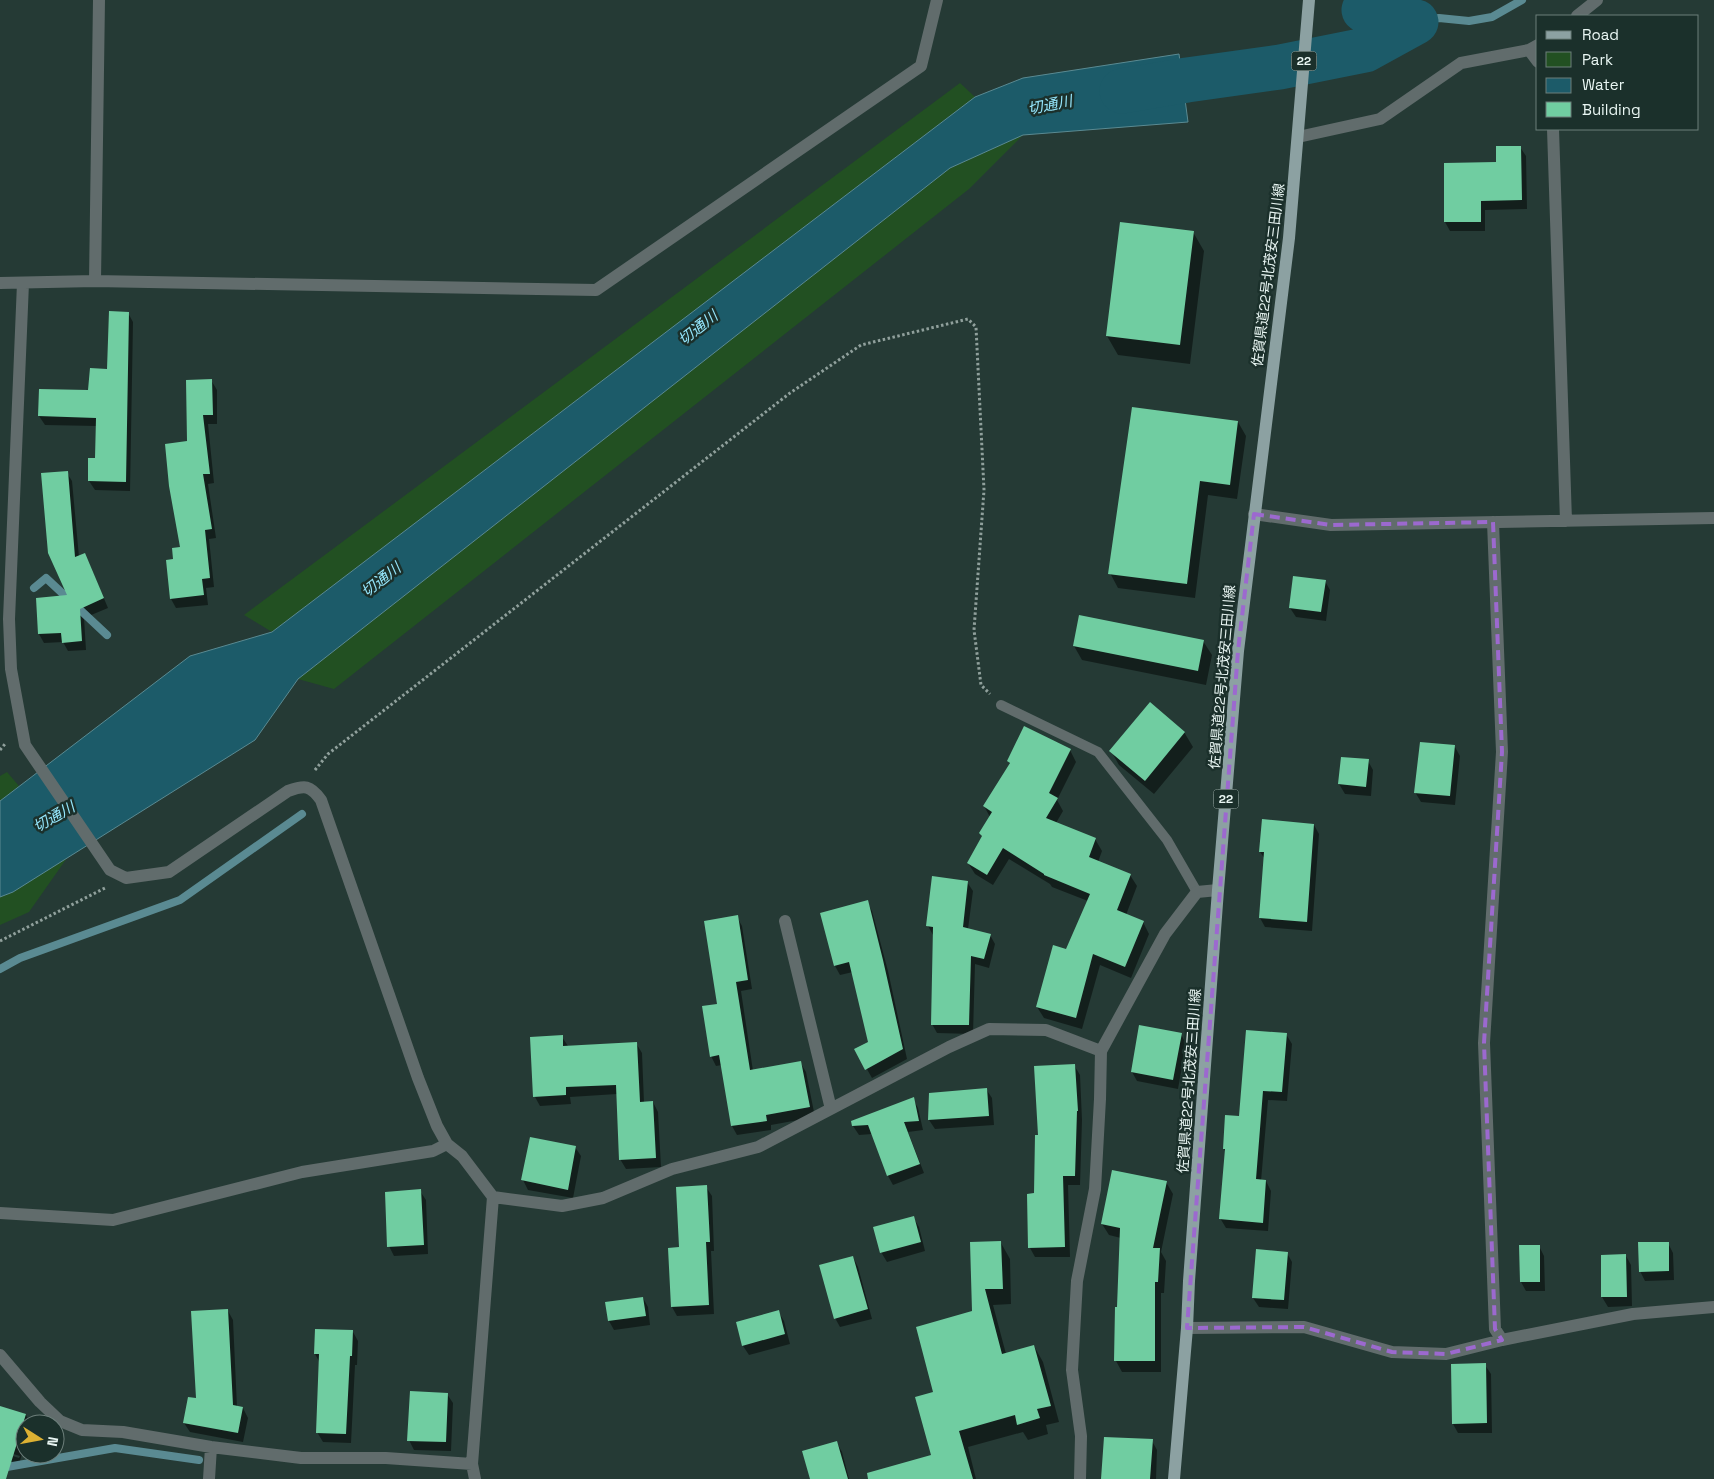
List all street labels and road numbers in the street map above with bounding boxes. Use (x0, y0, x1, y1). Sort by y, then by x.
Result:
road number: 22 (1292, 51, 1316, 70)
street label: 佐賀県道22号北茂安三田川線 (1248, 182, 1288, 368)
street label: 佐賀県道22号北茂安三田川線 (1205, 584, 1239, 770)
road number: 22 (1214, 790, 1238, 809)
street label: 佐賀県道22号北茂安三田川線 (1174, 988, 1204, 1174)

